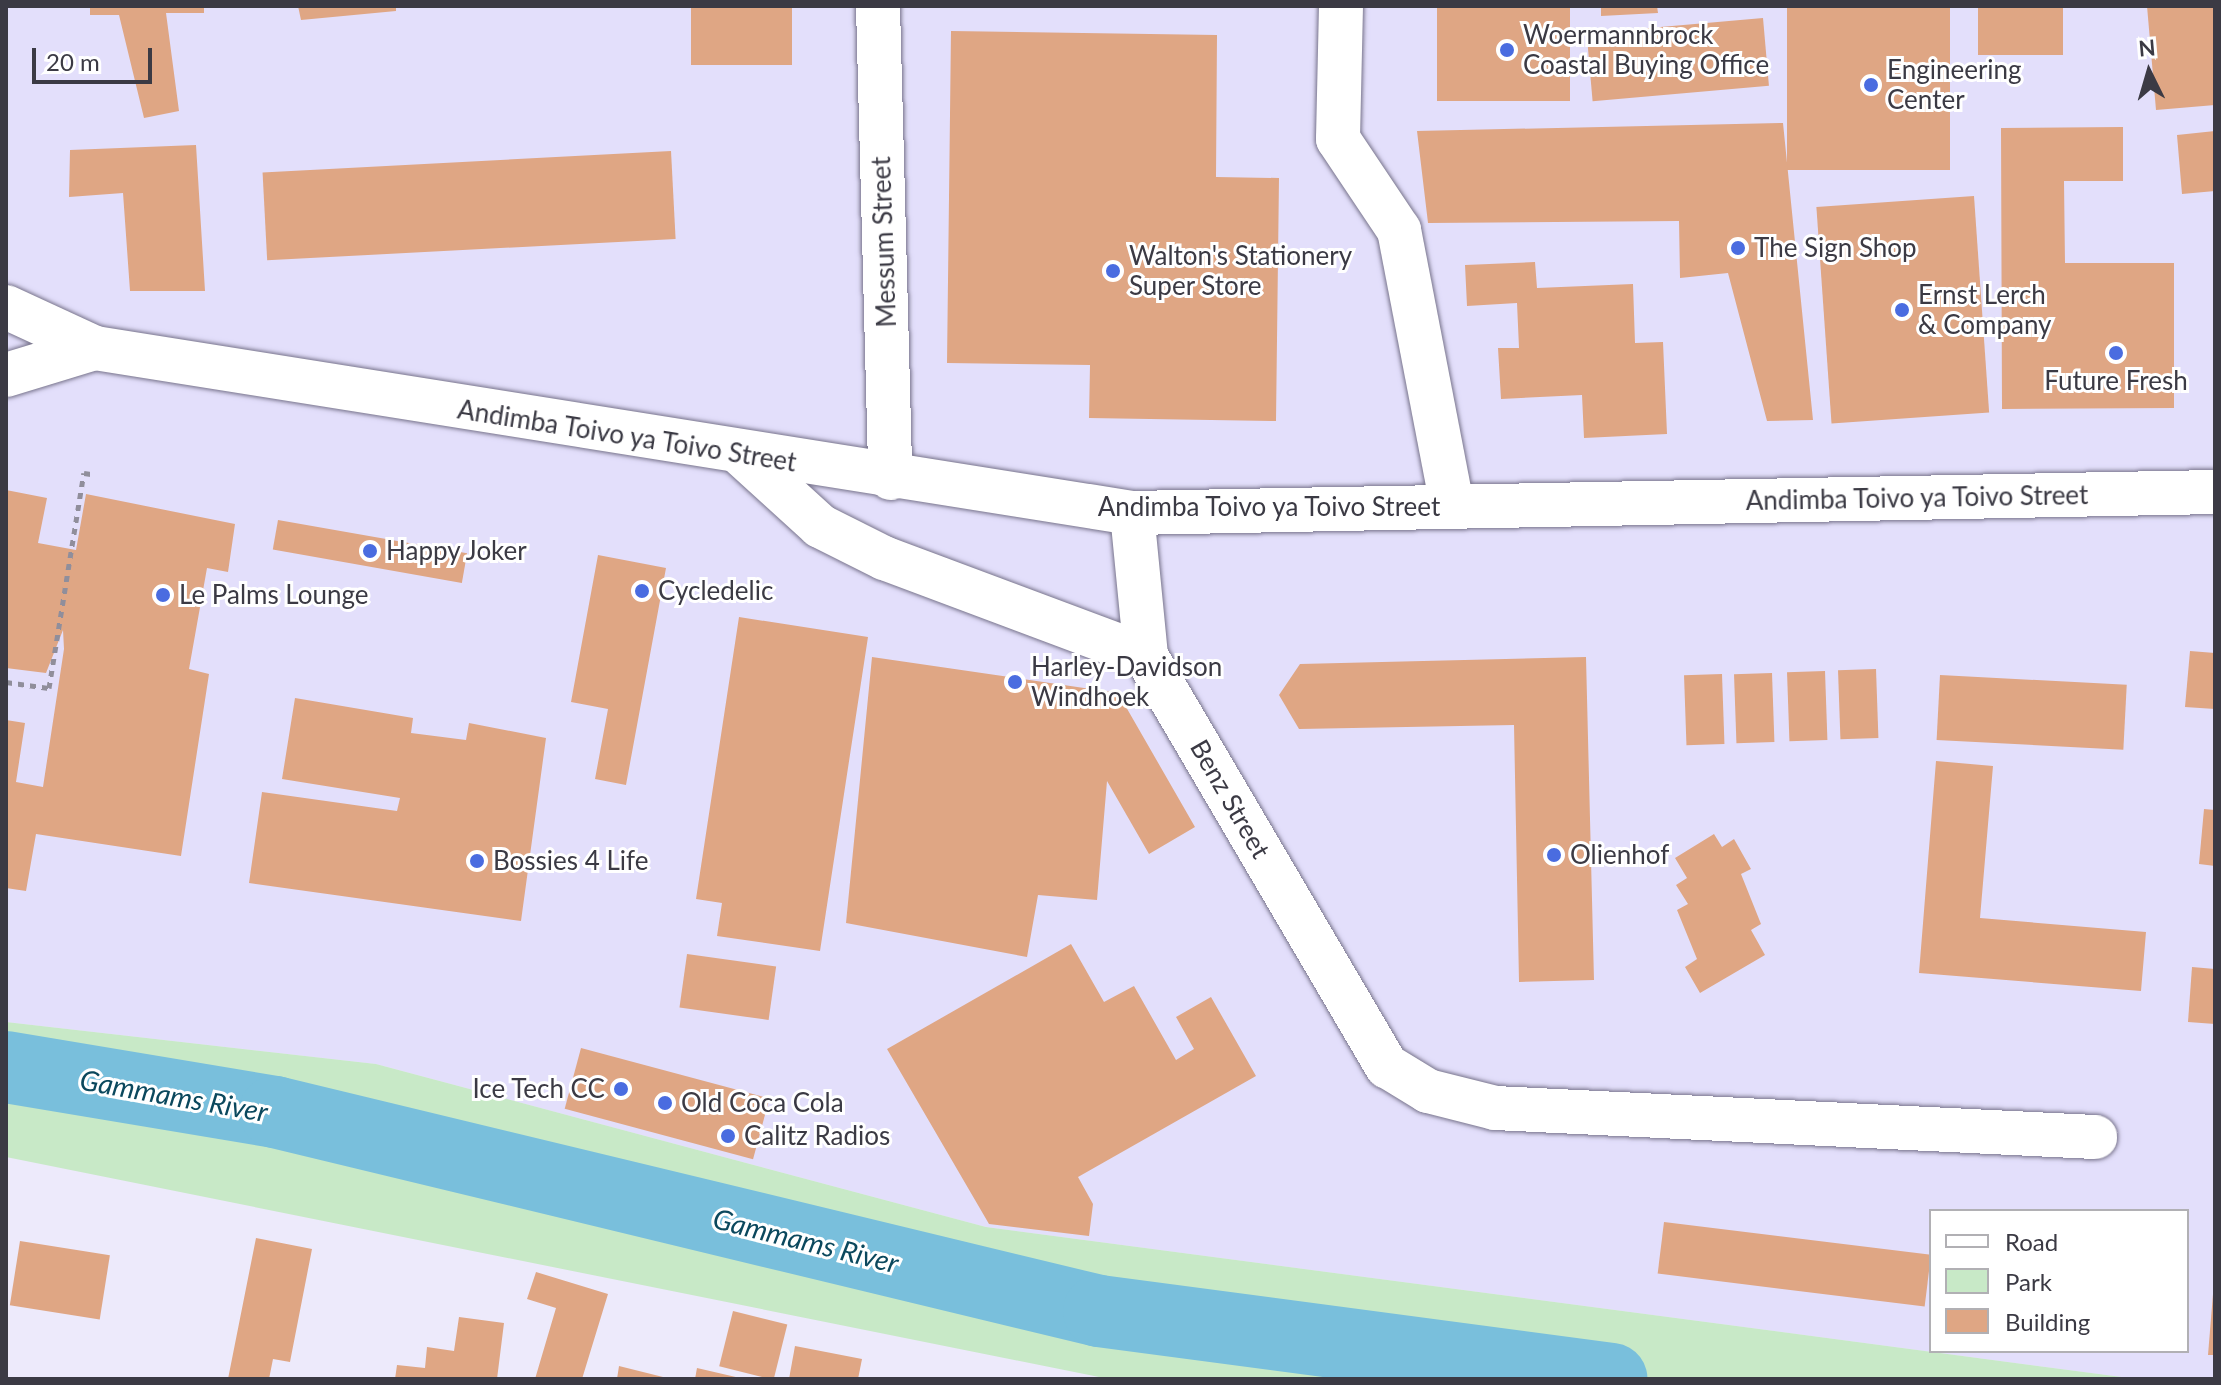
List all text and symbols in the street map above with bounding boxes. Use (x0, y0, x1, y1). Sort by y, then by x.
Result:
place label: Woermannbrock Coastal Buying Office (1523, 19, 1769, 80)
scale bar (36, 32, 156, 82)
north arrow (2109, 32, 2189, 112)
text: N (2137, 33, 2156, 62)
marker: Woermannbrock Coastal Buying Office (1498, 41, 1516, 59)
text: 20 m (46, 47, 100, 76)
place label: Engineering Center (1887, 54, 2022, 116)
marker: Engineering Center (1862, 76, 1880, 94)
street label: Messum Street (865, 156, 903, 328)
place label: The Sign Shop (1754, 232, 1917, 264)
marker: The Sign Shop (1729, 239, 1747, 257)
place label: Walton's Stationery Super Store (1129, 240, 1352, 302)
marker: Walton's Stationery Super Store (1104, 262, 1122, 280)
place label: Ernst Lerch & Company (1918, 279, 2051, 340)
marker: Ernst Lerch & Company (1893, 301, 1911, 319)
marker: Future Fresh (2107, 344, 2125, 362)
place label: Future Fresh (2044, 365, 2188, 397)
street label: Andimba Toivo ya Toivo Street (454, 394, 800, 478)
street label: Andimba Toivo ya Toivo Street (1744, 479, 2090, 517)
street label: Andimba Toivo ya Toivo Street (1097, 491, 1441, 523)
place label: Happy Joker (386, 535, 528, 567)
marker: Happy Joker (361, 542, 379, 560)
place label: Cycledelic (658, 575, 773, 607)
place label: Le Palms Lounge (179, 579, 369, 611)
marker: Cycledelic (633, 582, 651, 600)
marker: Le Palms Lounge (154, 586, 172, 604)
place label: Harley-Davidson Windhoek (1031, 651, 1222, 712)
marker: Harley-Davidson Windhoek (1006, 673, 1024, 691)
street label: Benz Street (1184, 734, 1276, 864)
place label: Olienhof (1570, 839, 1669, 871)
place label: Bossies 4 Life (493, 845, 648, 877)
marker: Olienhof (1545, 846, 1563, 864)
marker: Bossies 4 Life (468, 852, 486, 870)
water label: Gammams River (78, 1062, 270, 1128)
place label: Ice Tech CC (472, 1073, 605, 1105)
marker: Ice Tech CC (612, 1080, 630, 1098)
place label: Old Coca Cola (681, 1087, 844, 1119)
marker: Old Coca Cola (656, 1094, 674, 1112)
place label: Calitz Radios (744, 1120, 890, 1152)
marker: Calitz Radios (719, 1127, 737, 1145)
water label: Gammams River (710, 1201, 902, 1279)
legend (1929, 1209, 2189, 1353)
text: Road (2005, 1227, 2058, 1256)
text: Park (2005, 1267, 2052, 1296)
text: Building (2005, 1307, 2090, 1336)

